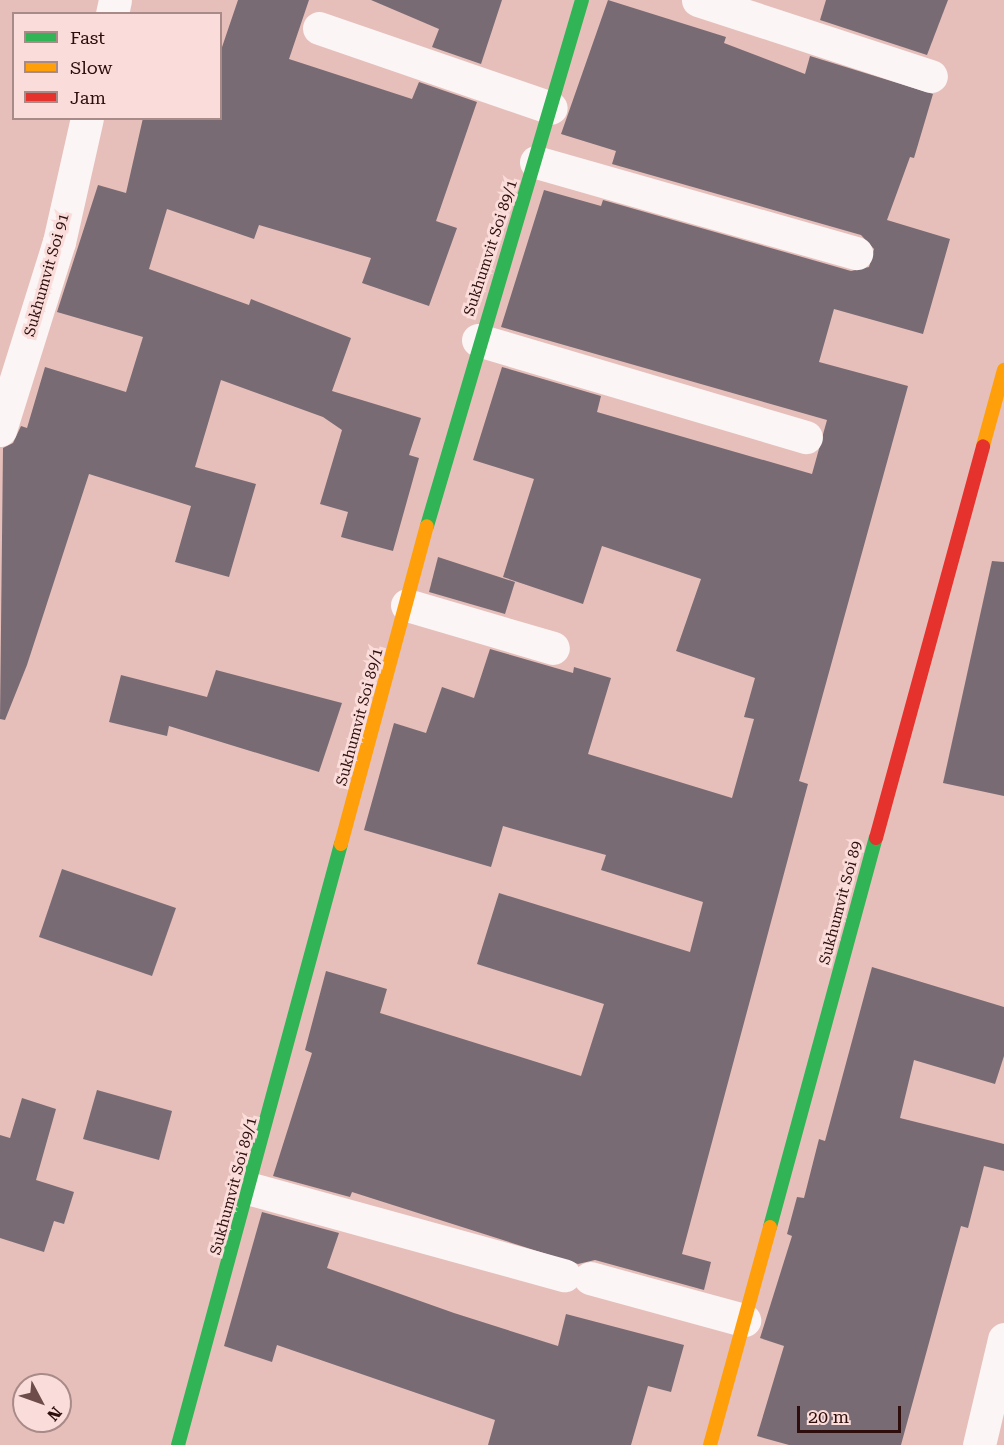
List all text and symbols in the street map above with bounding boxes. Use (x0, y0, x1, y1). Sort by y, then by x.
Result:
legend (12, 12, 222, 120)
text: Fast (70, 27, 105, 48)
text: Slow (70, 57, 112, 78)
text: Jam (70, 87, 106, 108)
street label: Sukhumvit Soi 89/1 (461, 178, 521, 318)
street label: Sukhumvit Soi 91 (21, 211, 73, 339)
street label: Sukhumvit Soi 89/1 (333, 646, 387, 788)
street label: Sukhumvit Soi 89 (816, 839, 866, 967)
street label: Sukhumvit Soi 89/1 (207, 1115, 261, 1257)
north arrow (12, 1373, 72, 1433)
scale bar (800, 1394, 904, 1432)
text: N (43, 1403, 66, 1425)
text: 20 m (808, 1406, 849, 1427)

